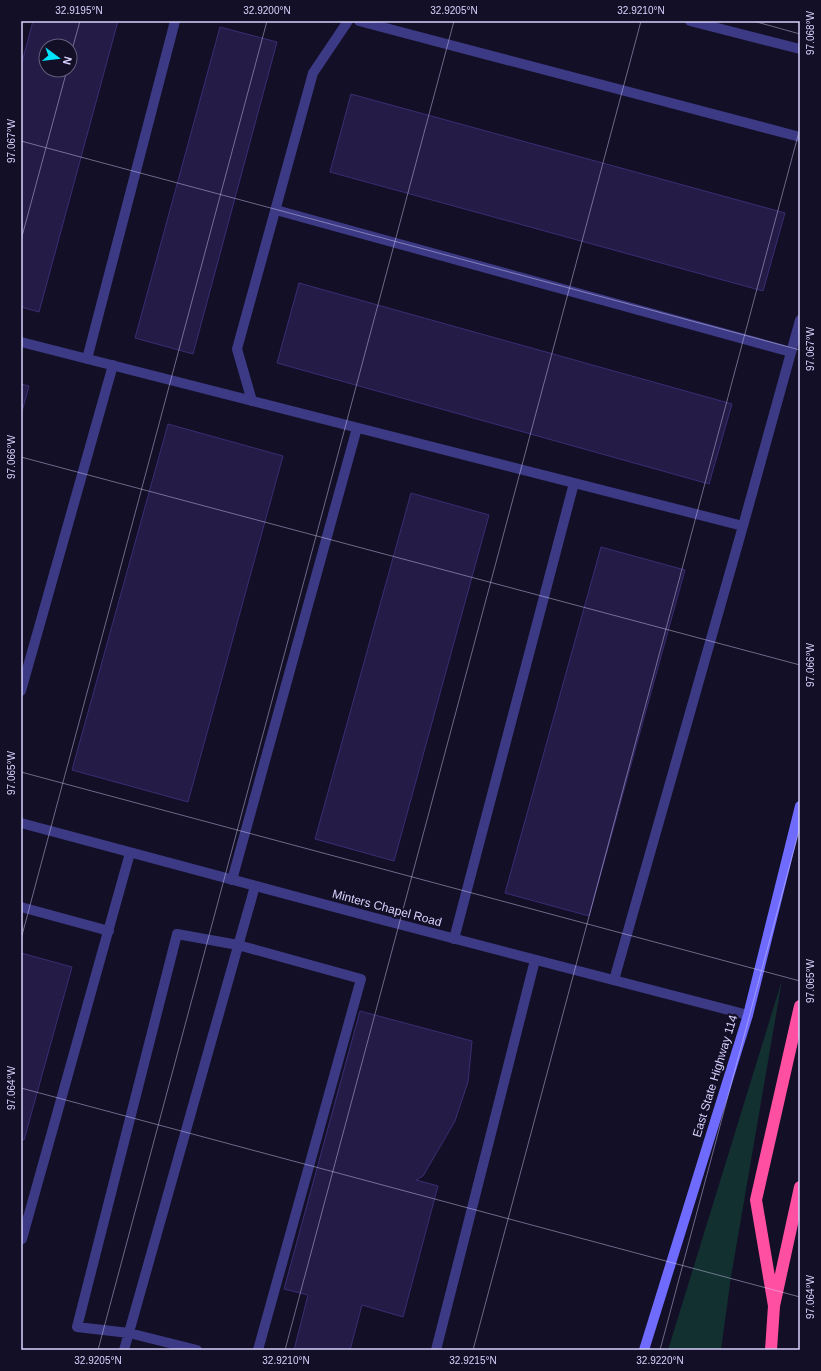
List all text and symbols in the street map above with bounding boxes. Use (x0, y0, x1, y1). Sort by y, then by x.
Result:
text: 32.9195°N (55, 5, 103, 16)
text: 32.9200°N (243, 5, 291, 16)
text: 32.9205°N (430, 5, 478, 16)
text: 32.9210°N (617, 5, 665, 16)
text: 97.068°W (805, 10, 816, 55)
north arrow (38, 38, 78, 78)
text: N (61, 55, 74, 66)
text: 97.067°W (6, 118, 17, 163)
text: 97.067°W (805, 326, 816, 371)
text: 97.066°W (6, 434, 17, 479)
text: 97.066°W (805, 642, 816, 687)
text: 97.065°W (6, 750, 17, 795)
street label: Minters Chapel Road (331, 887, 443, 929)
text: 97.065°W (805, 958, 816, 1003)
street label: East State Highway 114 (690, 1013, 740, 1139)
text: 97.064°W (6, 1065, 17, 1110)
text: 97.064°W (805, 1274, 816, 1319)
text: 32.9205°N (74, 1355, 122, 1366)
text: 32.9210°N (262, 1355, 310, 1366)
text: 32.9215°N (449, 1355, 497, 1366)
text: 32.9220°N (636, 1355, 684, 1366)

